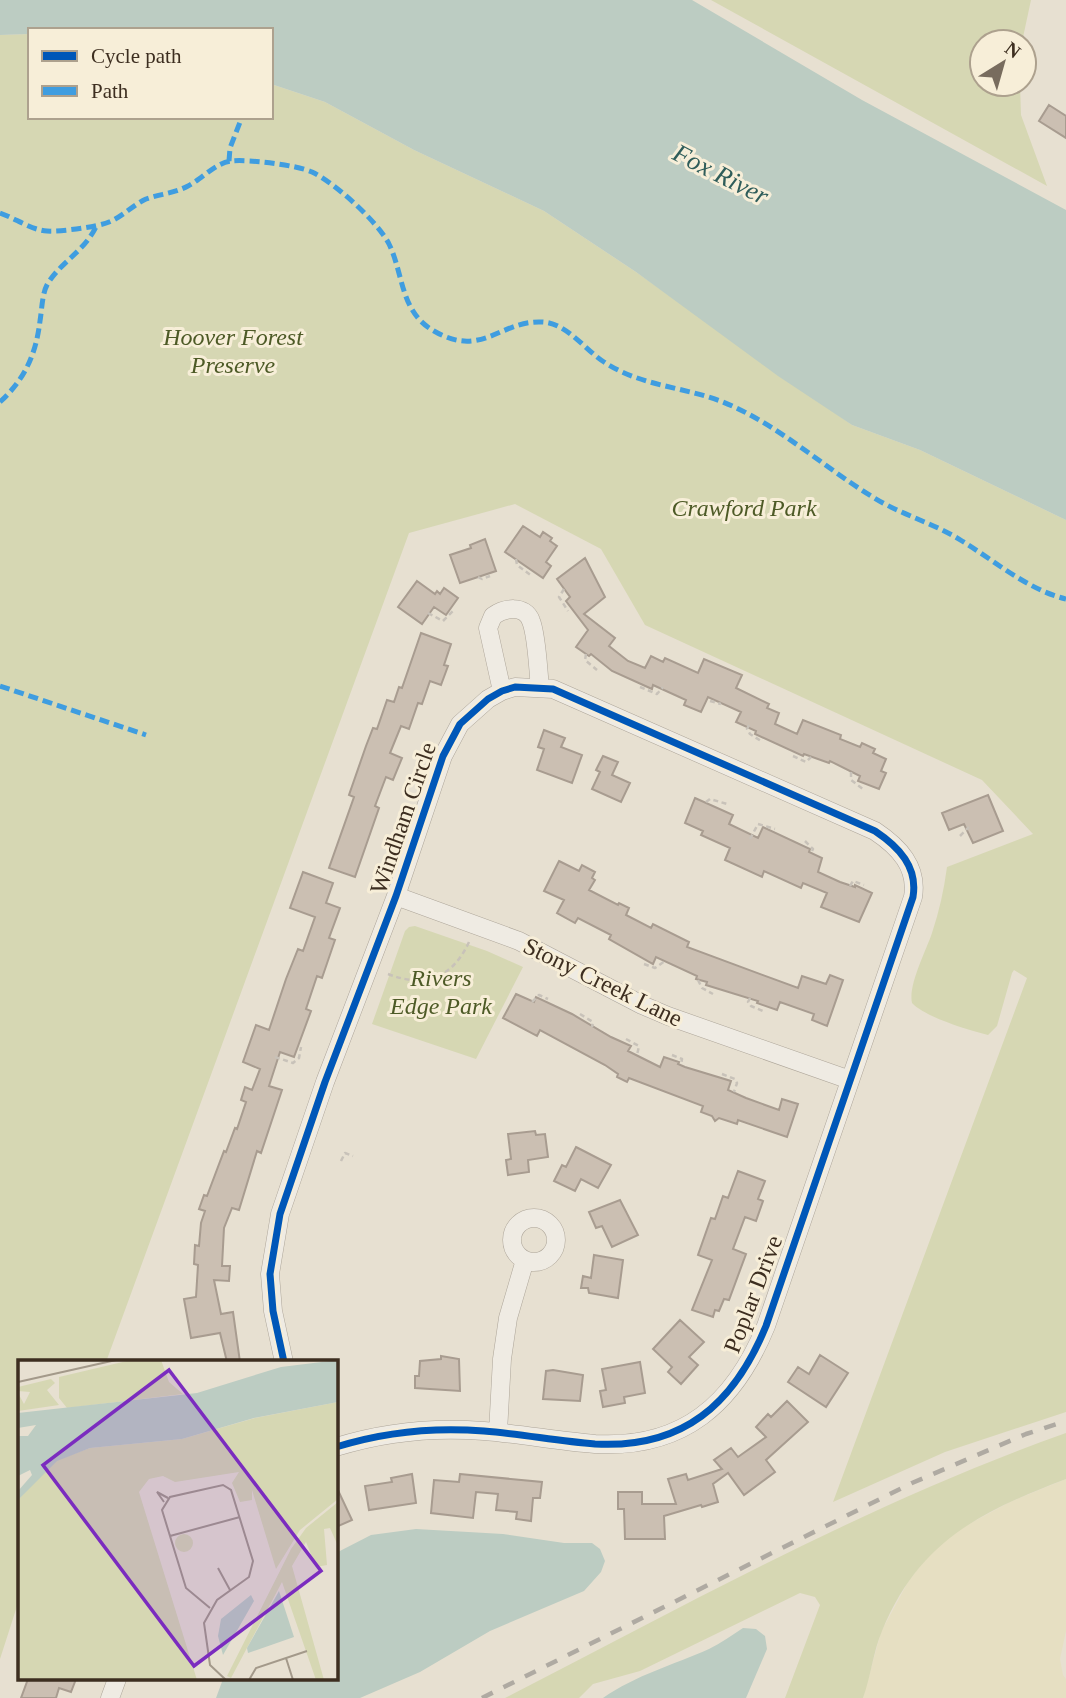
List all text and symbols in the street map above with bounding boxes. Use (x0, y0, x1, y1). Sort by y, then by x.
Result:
legend (28, 28, 273, 119)
north arrow (968, 28, 1038, 98)
text: N (1001, 37, 1025, 63)
text: Cycle path (91, 44, 182, 68)
text: Path (91, 79, 129, 103)
water label: Fox River (667, 138, 774, 211)
park label: Hoover Forest Preserve (162, 324, 304, 378)
park label: Crawford Park (671, 495, 817, 521)
street label: Windham Circle (365, 739, 441, 897)
street label: Stony Creek Lane (519, 932, 687, 1032)
park label: Rivers Edge Park (389, 965, 492, 1019)
street label: Poplar Drive (719, 1232, 787, 1356)
inset map (18, 1360, 338, 1680)

